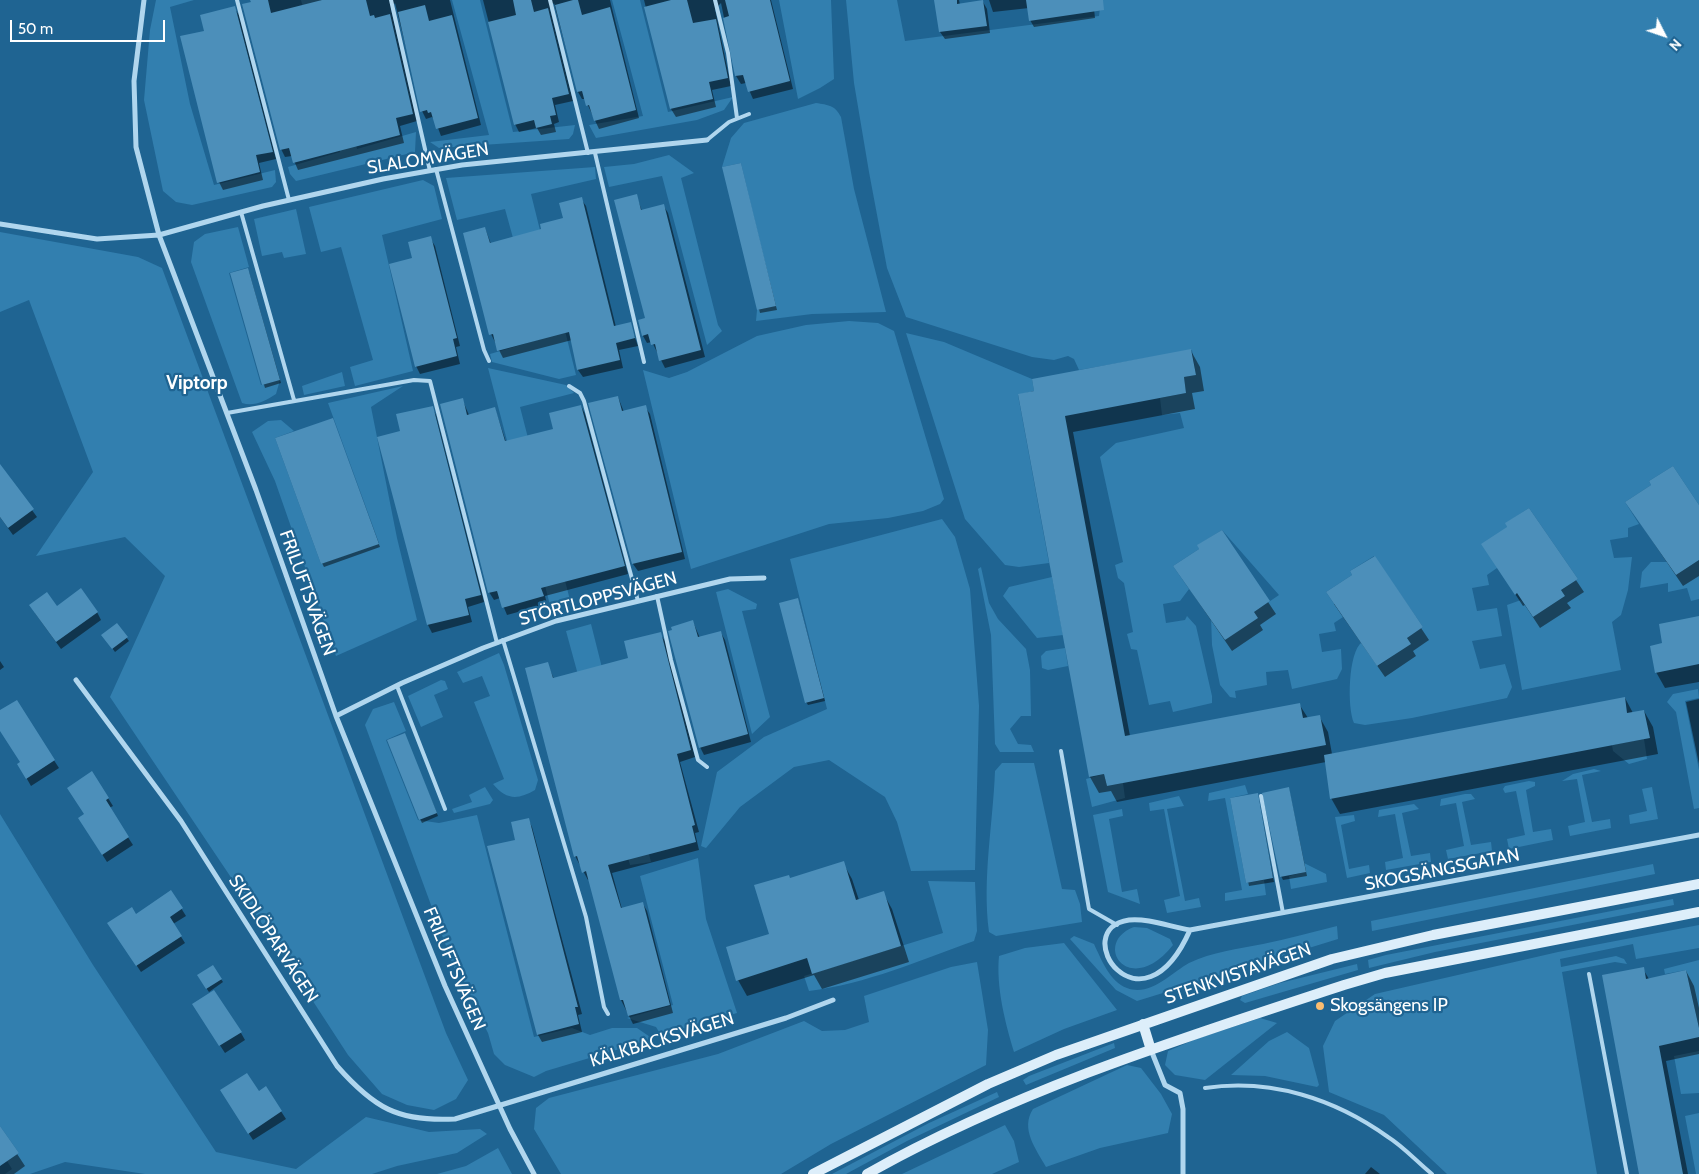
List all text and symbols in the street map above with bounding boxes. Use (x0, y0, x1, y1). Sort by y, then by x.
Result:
scale bar (12, 10, 168, 42)
north arrow (1639, 10, 1689, 60)
text: 50 m (18, 20, 53, 38)
text: N (1665, 35, 1685, 54)
street label: SLALOMVÄGEN (366, 139, 490, 179)
district label: Viptorp (166, 372, 228, 394)
street label: FRILUFTSVÄGEN (274, 527, 340, 659)
street label: STÖRTLOPPSVÄGEN (516, 567, 680, 631)
street label: SKOGSÄNGSGATAN (1363, 844, 1521, 896)
street label: SKIDLÖPARVÄGEN (224, 871, 322, 1007)
street label: FRILUFTSVÄGEN (418, 904, 490, 1034)
street label: STENKVISTAVÄGEN (1162, 939, 1314, 1009)
place label: Skogsängens IP (1330, 995, 1448, 1017)
marker: Skogsängens IP (1314, 1000, 1326, 1012)
street label: KÄLKBACKSVÄGEN (587, 1008, 737, 1072)

